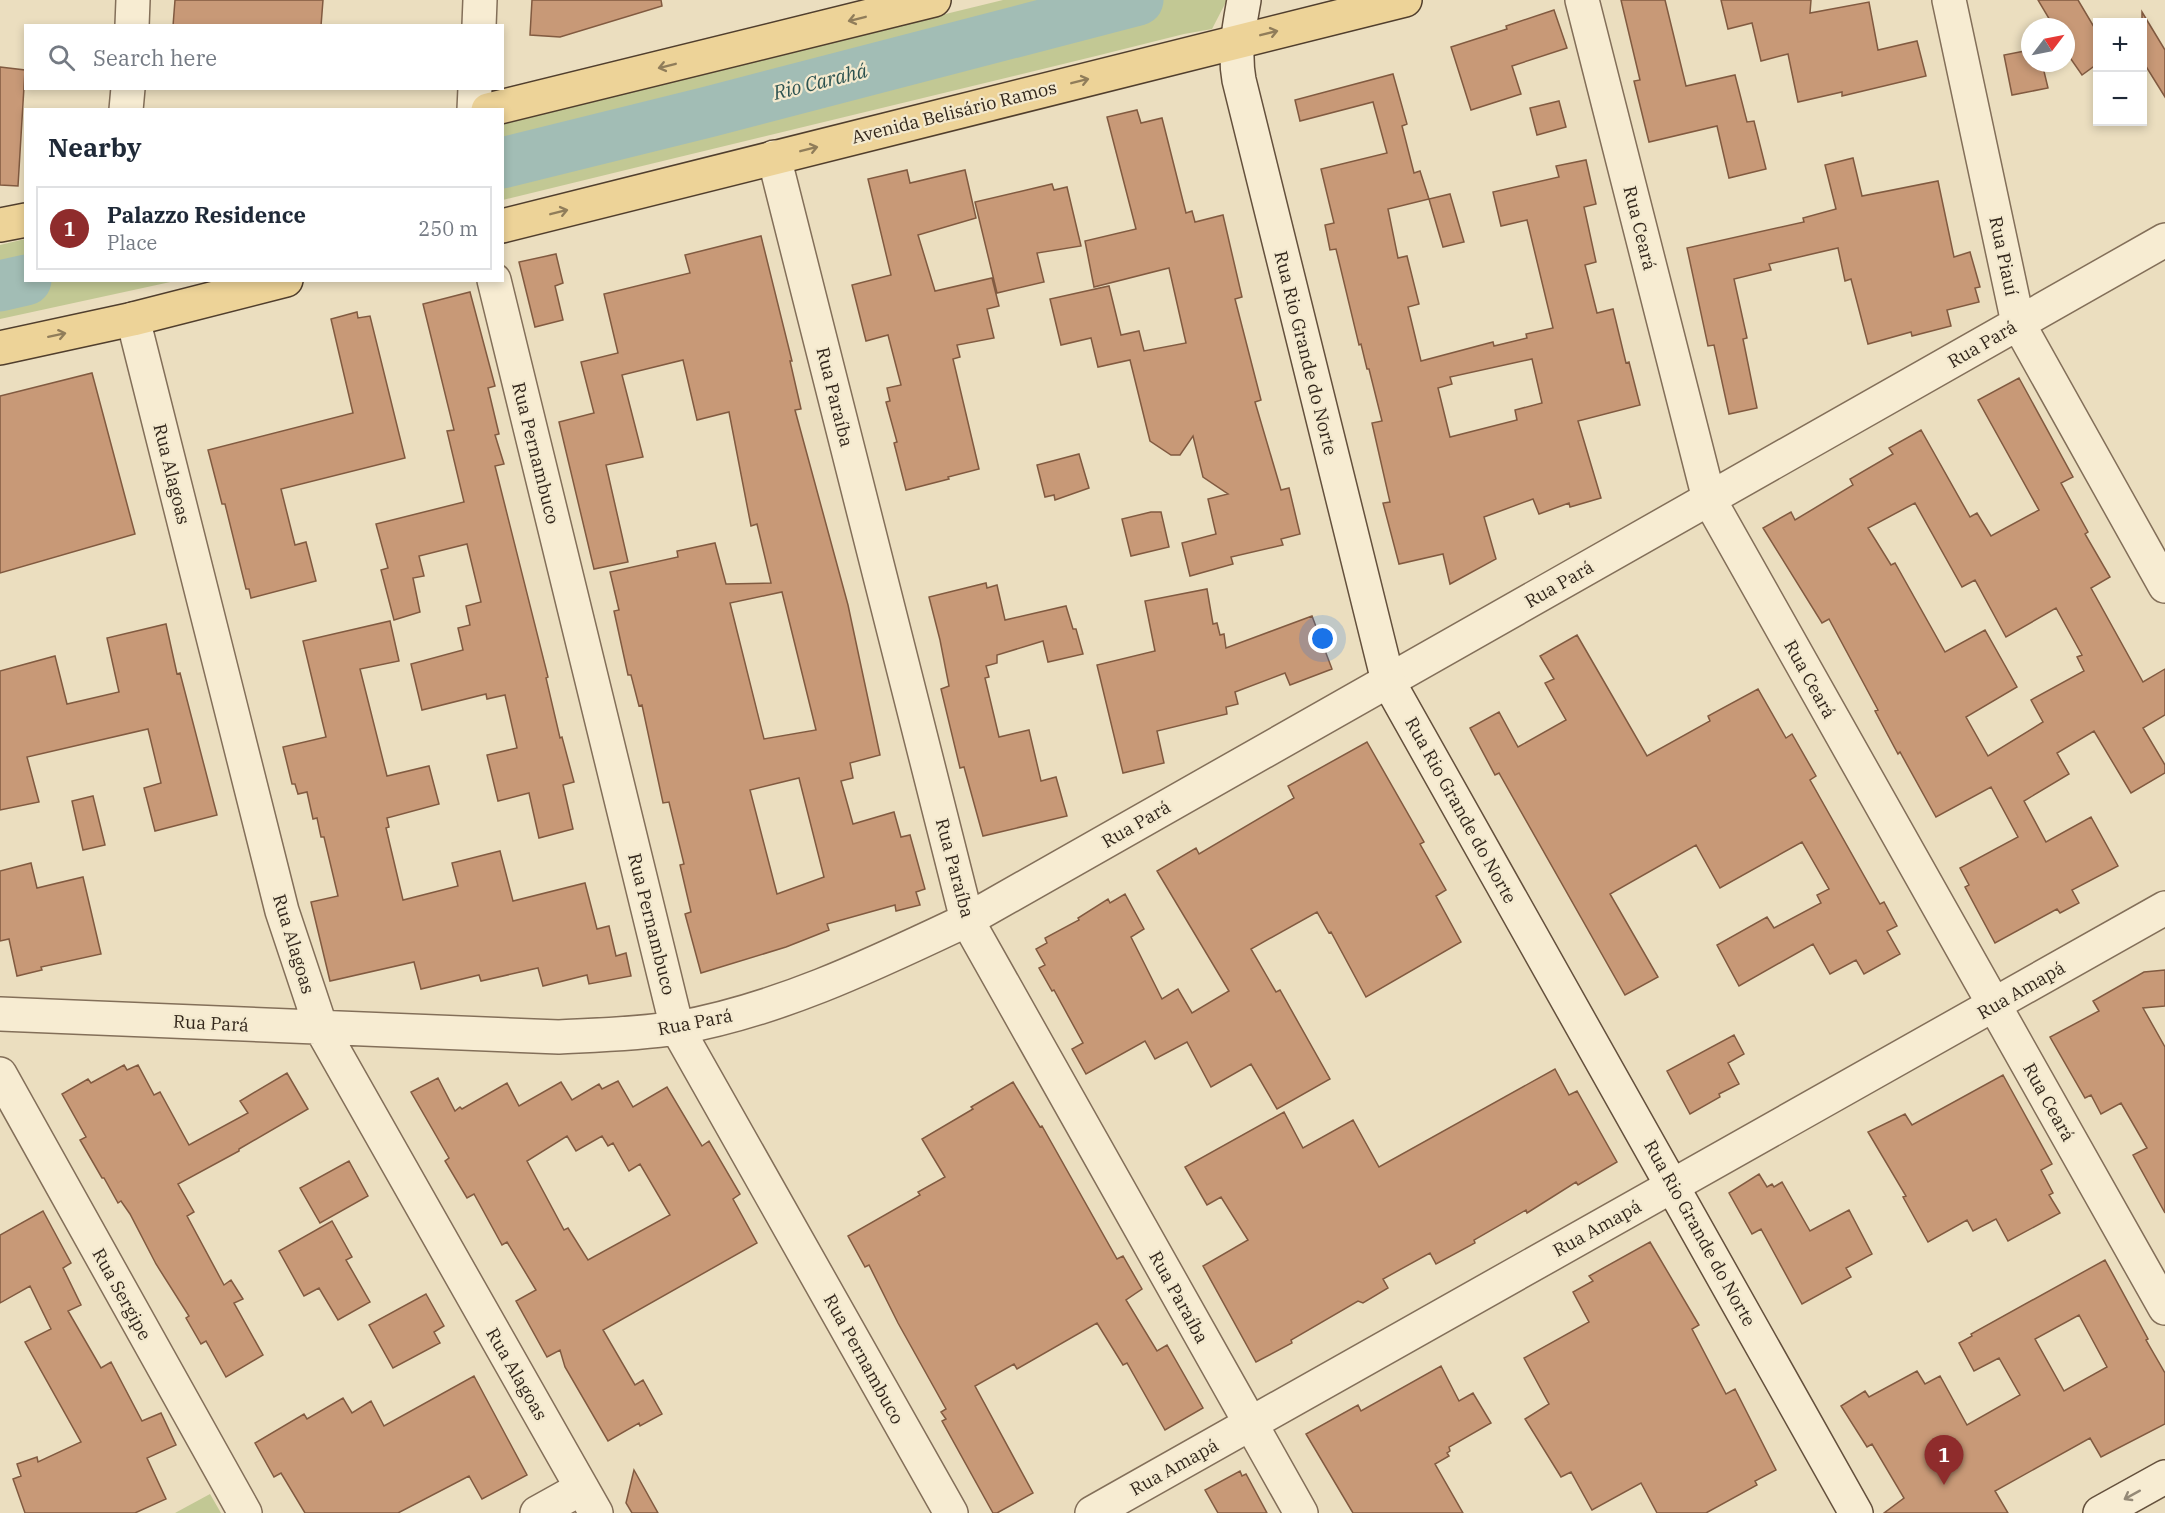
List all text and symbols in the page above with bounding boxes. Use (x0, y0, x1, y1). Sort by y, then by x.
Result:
one-way arrow (847, 14, 866, 26)
north arrow (2021, 18, 2075, 72)
map controls (2093, 18, 2147, 126)
button: + (2093, 18, 2147, 72)
search box (24, 24, 504, 90)
one-way arrow (1259, 27, 1278, 39)
icon: search (45, 41, 78, 74)
text: Search here (93, 43, 217, 72)
water label: Rio Carahá (769, 56, 870, 106)
one-way arrow (658, 60, 677, 72)
button: − (2093, 72, 2147, 126)
one-way arrow (1070, 74, 1089, 86)
street label: Avenida Belisário Ramos (849, 75, 1059, 149)
text: Nearby (48, 130, 142, 164)
one-way arrow (800, 142, 819, 154)
street label: Rua Ceará (1618, 183, 1662, 273)
text: Palazzo Residence (107, 200, 306, 229)
one-way arrow (549, 205, 568, 217)
street label: Rua Piauí (1984, 214, 2024, 298)
text: 1 (64, 215, 76, 242)
text: 250 m (418, 215, 478, 242)
text: Place (107, 229, 157, 256)
street label: Rua Rio Grande do Norte (1269, 248, 1343, 458)
street label: Rua Pará (1943, 315, 2021, 373)
one-way arrow (47, 329, 66, 340)
street label: Rua Paraíba (811, 345, 859, 450)
street label: Rua Pernambuco (507, 380, 565, 526)
street label: Rua Alagoas (148, 421, 196, 527)
street label: Rua Pará (1520, 555, 1598, 613)
your location (1308, 624, 1337, 653)
street label: Rua Ceará (1779, 636, 1841, 722)
street label: Rua Rio Grande do Norte (1400, 713, 1522, 907)
street label: Rua Pará (1097, 795, 1175, 853)
street label: Rua Paraíba (931, 816, 979, 920)
street label: Rua Pernambuco (623, 851, 681, 997)
street label: Rua Alagoas (268, 891, 320, 997)
street label: Rua Amapá (1973, 956, 2069, 1024)
street label: Rua Pará (656, 1003, 735, 1041)
street label: Rua Pará (173, 1010, 250, 1036)
street label: Rua Ceará (2018, 1059, 2080, 1145)
street label: Rua Rio Grande do Norte (1639, 1136, 1761, 1330)
street label: Rua Amapá (1549, 1194, 1645, 1262)
street label: Rua Sergipe (87, 1244, 157, 1344)
street label: Rua Paraíba (1144, 1247, 1214, 1347)
street label: Rua Pernambuco (819, 1290, 909, 1428)
street label: Rua Alagoas (481, 1324, 553, 1424)
street label: Rua Amapá (1126, 1433, 1222, 1501)
pin: 1 (1924, 1436, 1964, 1485)
one-way arrow (2124, 1489, 2141, 1501)

